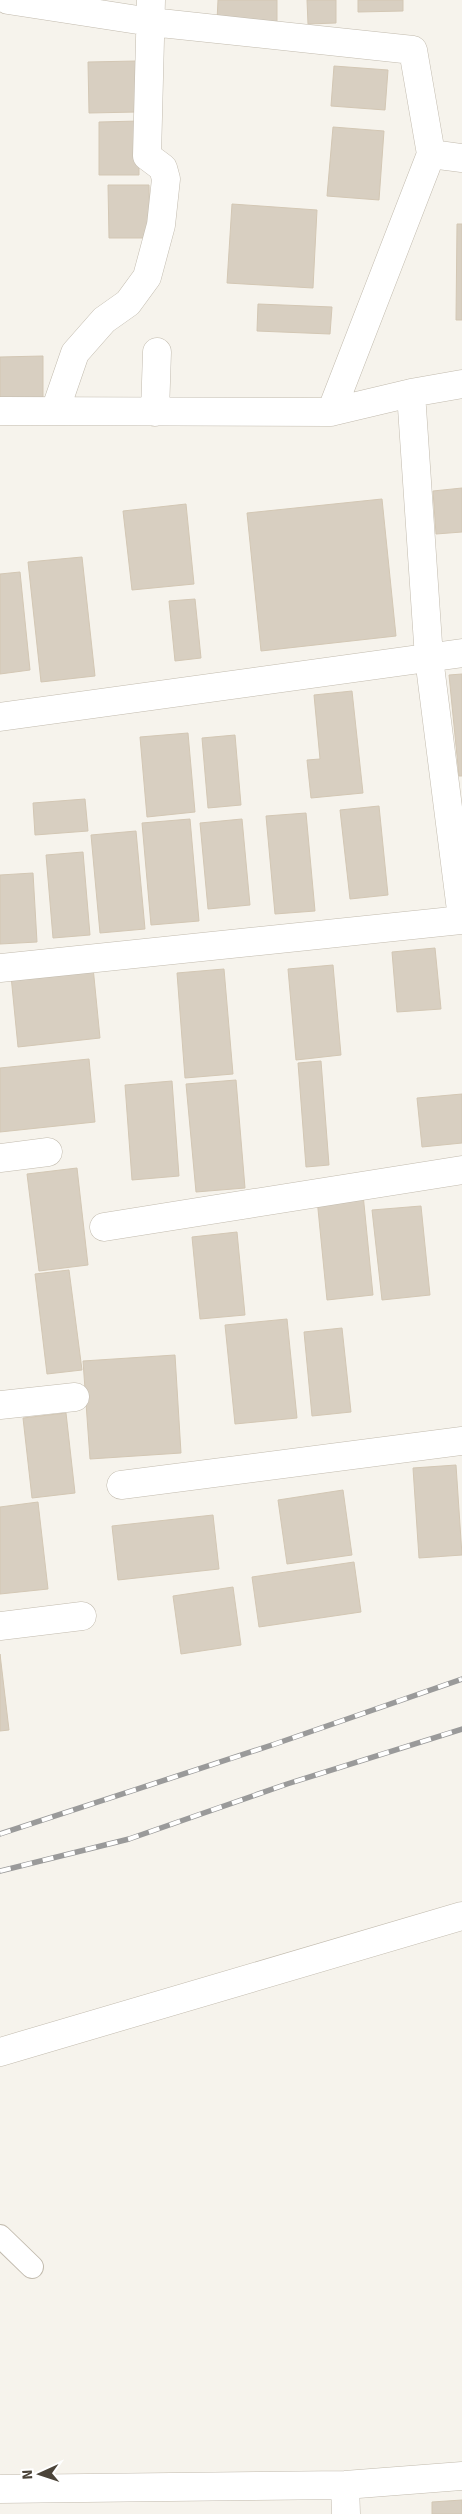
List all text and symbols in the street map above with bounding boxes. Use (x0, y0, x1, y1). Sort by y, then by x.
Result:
north arrow (15, 2449, 65, 2499)
text: N (19, 2469, 36, 2480)

